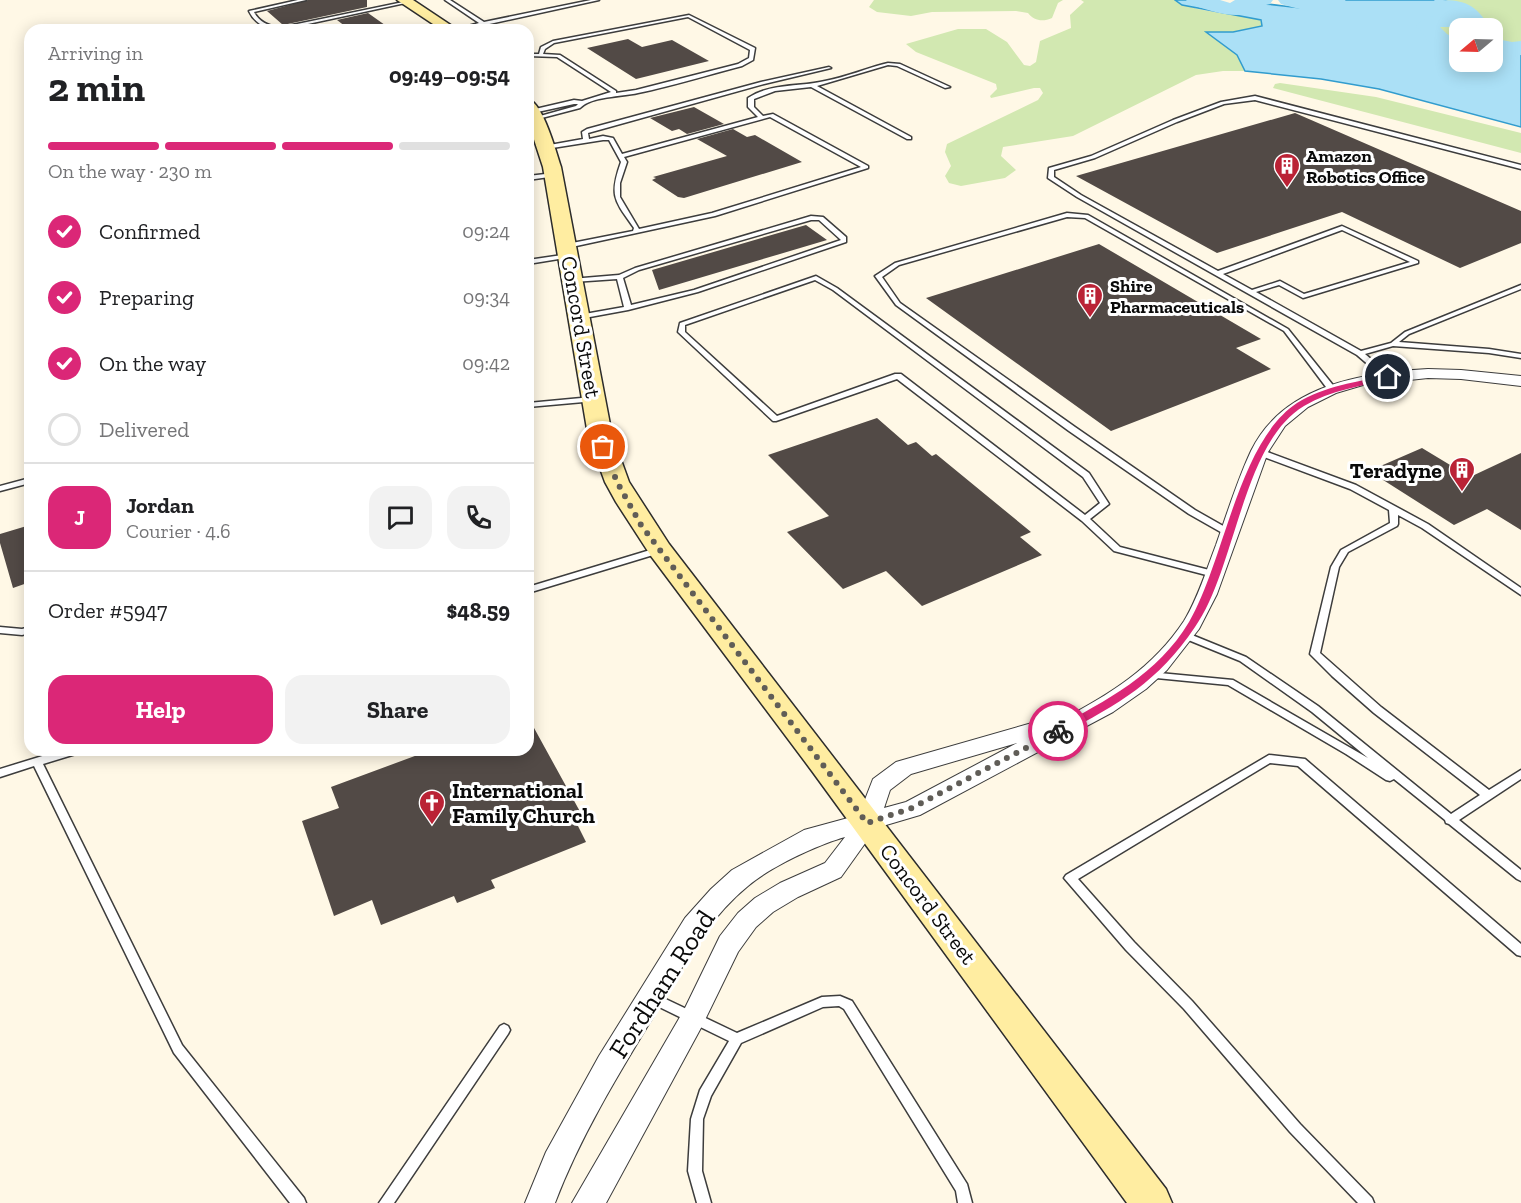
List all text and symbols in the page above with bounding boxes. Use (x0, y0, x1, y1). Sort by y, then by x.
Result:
north arrow (1449, 18, 1503, 72)
map controls (1449, 18, 1503, 72)
text: Arriving in (48, 41, 143, 65)
text: 09:49–09:54 (389, 62, 510, 89)
text: 2 min (48, 64, 145, 111)
place label: Amazon Robotics Office (1306, 145, 1425, 188)
building icon: Amazon Robotics Office (1272, 151, 1302, 189)
text: On the way · 230 m (48, 159, 212, 183)
icon: check (48, 215, 81, 248)
text: Confirmed (99, 218, 200, 245)
text: 09:24 (462, 219, 510, 243)
street label: Concord Street (555, 254, 607, 401)
place label: Shire Pharmaceuticals (1110, 275, 1244, 318)
icon: check (48, 281, 81, 314)
building icon: Shire Pharmaceuticals (1075, 281, 1105, 319)
text: Preparing (99, 284, 194, 311)
text: 09:34 (463, 285, 510, 309)
icon: check (48, 347, 81, 380)
text: On the way (99, 350, 206, 377)
text: 09:42 (462, 351, 510, 375)
pin (1362, 351, 1413, 402)
icon: home (1371, 360, 1404, 393)
text: Delivered (99, 416, 189, 443)
pin (577, 421, 628, 472)
icon: bag (586, 430, 619, 463)
building icon: Teradyne (1447, 455, 1477, 493)
place label: Teradyne (1350, 457, 1442, 484)
button: chat (369, 486, 432, 549)
button: phone (447, 486, 510, 549)
text: Jordan (126, 492, 194, 519)
text: J (74, 504, 85, 531)
text: Courier · 4.6 (126, 519, 231, 543)
text: Order #5947 (48, 597, 167, 624)
text: $48.59 (447, 597, 510, 624)
button: Help (48, 675, 273, 744)
button: Share (285, 675, 510, 744)
courier (1028, 701, 1088, 761)
icon: bike (1042, 715, 1075, 748)
place label: International Family Church (452, 777, 595, 829)
church icon: International Family Church (417, 788, 447, 826)
street label: Concord Street (874, 838, 983, 970)
street label: Fordham Road (602, 904, 722, 1064)

